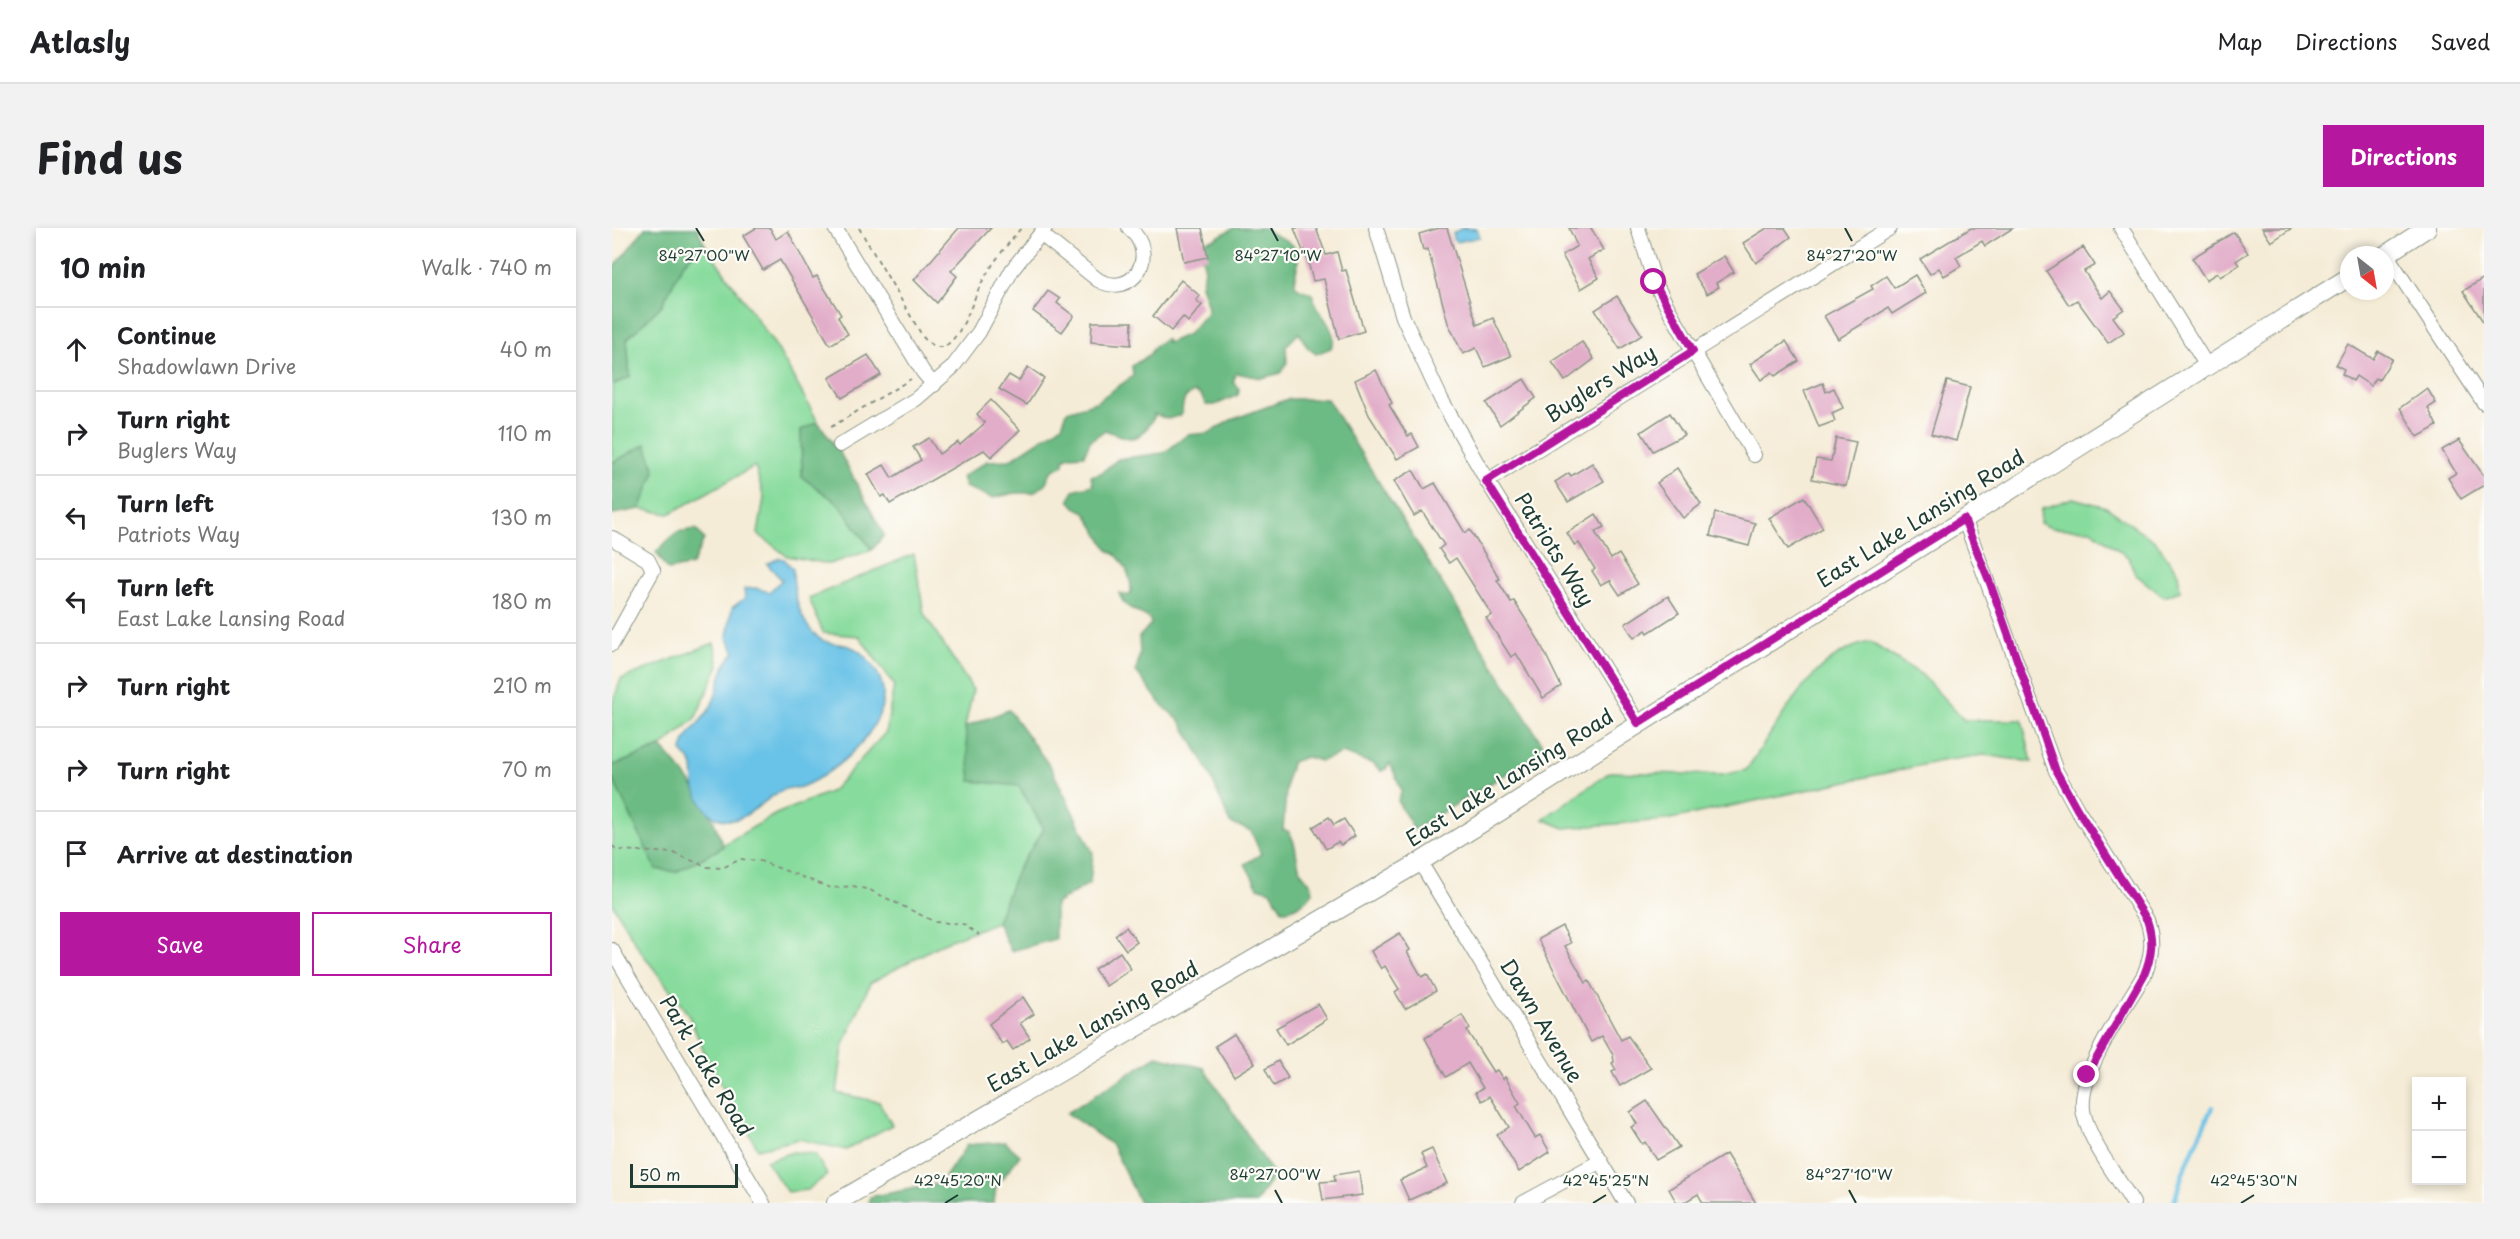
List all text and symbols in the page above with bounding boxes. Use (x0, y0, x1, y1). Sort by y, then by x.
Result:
text: Atlasly (30, 20, 130, 63)
text: Map (2217, 25, 2262, 57)
text: Directions (2295, 25, 2397, 57)
text: Saved (2430, 25, 2490, 57)
text: Find us (36, 125, 183, 188)
button: Directions (2323, 125, 2484, 187)
text: 84°27'00"W (658, 243, 750, 266)
text: 84°27'10"W (1234, 243, 1322, 266)
text: 84°27'20"W (1807, 243, 1898, 266)
north arrow (2340, 246, 2394, 300)
text: 10 min (60, 248, 146, 287)
text: Walk · 740 m (421, 252, 552, 282)
route start (1640, 268, 1666, 294)
text: Continue (117, 318, 216, 351)
icon: ahead (60, 333, 93, 366)
text: 40 m (500, 334, 552, 364)
street label: Buglers Way (1538, 335, 1662, 429)
text: Shadowlawn Drive (117, 351, 296, 381)
text: Turn right (117, 402, 230, 435)
icon: right (60, 417, 93, 450)
text: 110 m (498, 418, 552, 448)
text: Buglers Way (117, 435, 237, 465)
street label: East Lake Lansing Road (1810, 440, 2030, 594)
text: Turn left (117, 486, 214, 519)
street label: Patriots Way (1508, 486, 1604, 612)
icon: left (60, 501, 93, 534)
text: 130 m (492, 502, 552, 532)
text: Patriots Way (117, 519, 240, 549)
text: Turn left (117, 570, 214, 603)
icon: left (60, 585, 93, 618)
text: 180 m (492, 586, 552, 616)
text: East Lake Lansing Road (117, 603, 345, 633)
icon: right (60, 669, 93, 702)
text: Turn right (117, 669, 230, 702)
text: 210 m (493, 670, 552, 700)
street label: East Lake Lansing Road (1399, 699, 1619, 853)
icon: right (60, 753, 93, 786)
text: Turn right (117, 753, 230, 786)
text: 70 m (502, 754, 552, 784)
icon: arrive (60, 837, 93, 870)
text: Arrive at destination (117, 837, 353, 870)
button: Save (60, 912, 300, 976)
button: Share (312, 912, 552, 976)
street label: East Lake Lansing Road (980, 951, 1204, 1099)
street label: Dawn Avenue (1493, 952, 1592, 1088)
street label: Park Lake Road (653, 988, 763, 1142)
route end (2073, 1061, 2099, 1087)
map controls (2412, 1077, 2466, 1185)
button: + (2412, 1077, 2466, 1131)
button: − (2412, 1131, 2466, 1185)
scale bar (630, 1161, 738, 1188)
text: 50 m (639, 1162, 680, 1186)
text: 84°27'00"W (1229, 1162, 1321, 1185)
text: 84°27'10"W (1805, 1162, 1893, 1185)
text: 42°45'20"N (914, 1168, 1002, 1191)
text: 42°45'25"N (1563, 1168, 1649, 1191)
text: 42°45'30"N (2210, 1168, 2298, 1191)

